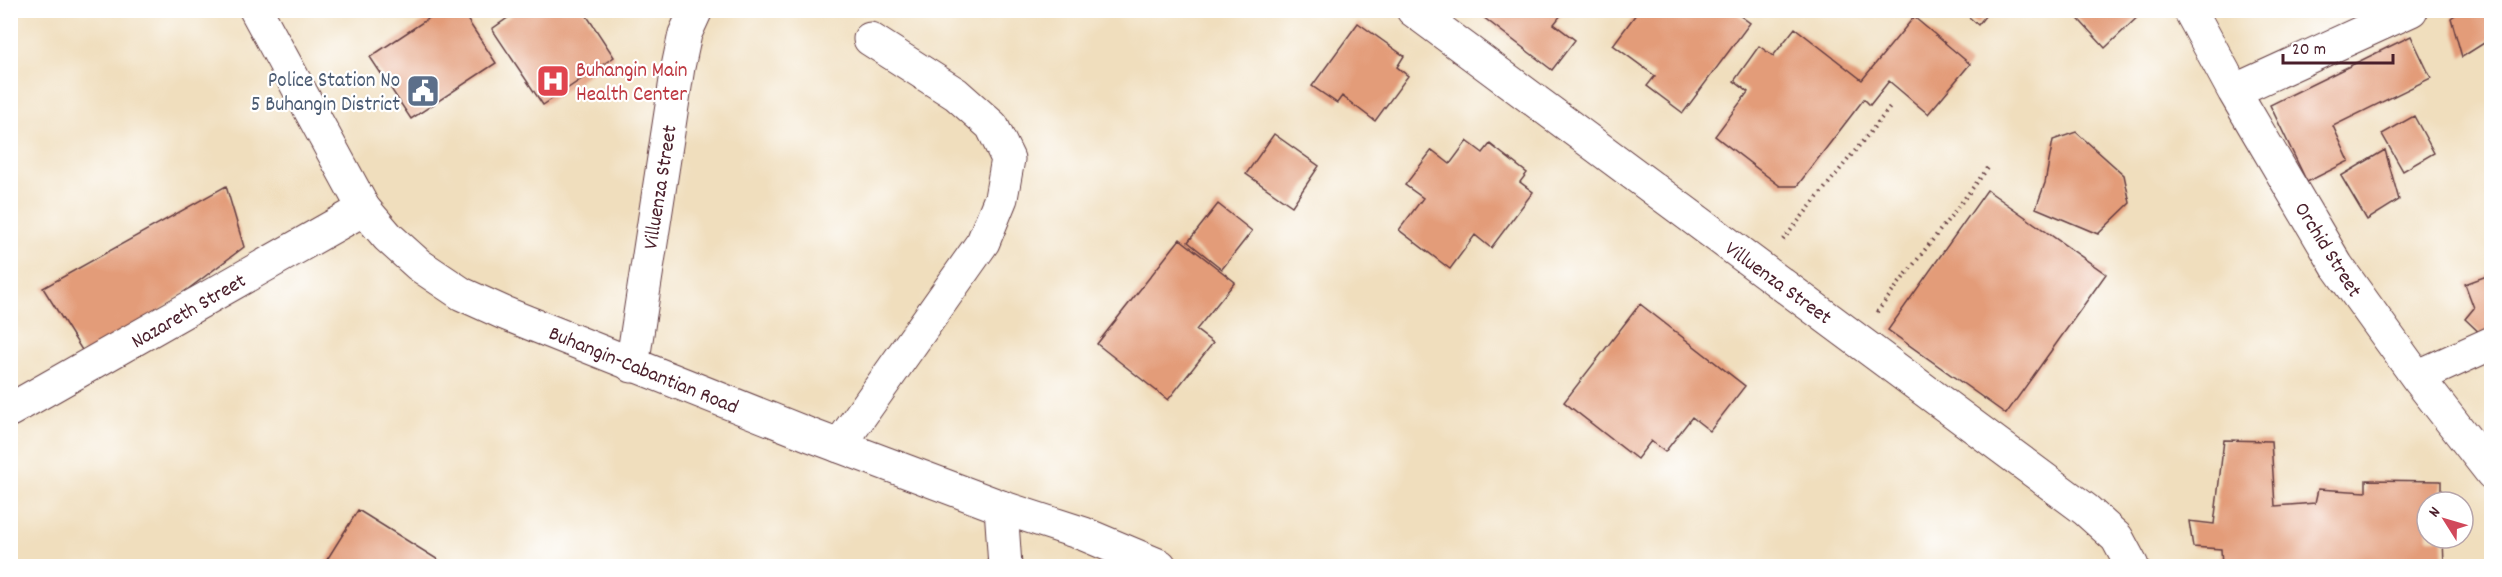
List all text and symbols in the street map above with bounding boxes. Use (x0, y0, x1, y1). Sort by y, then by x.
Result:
scale bar (2283, 27, 2392, 65)
text: 20 m (2292, 38, 2326, 63)
place label: Buhangin Main Health Center (576, 57, 687, 111)
hospital icon: Buhangin Main Health Center (535, 63, 571, 99)
place label: Police Station No 5 Buhangin District (251, 67, 400, 121)
public building icon: Police Station No 5 Buhangin District (405, 73, 441, 109)
street label: Villuenza Street (637, 123, 687, 252)
street label: Orchid Street (2285, 197, 2368, 304)
street label: Villuenza Street (1718, 235, 1837, 334)
street label: Nazareth Street (126, 267, 253, 358)
street label: Buhangin-Cabantian Road (544, 320, 742, 424)
north arrow (2415, 490, 2475, 550)
text: N (2423, 502, 2447, 523)

